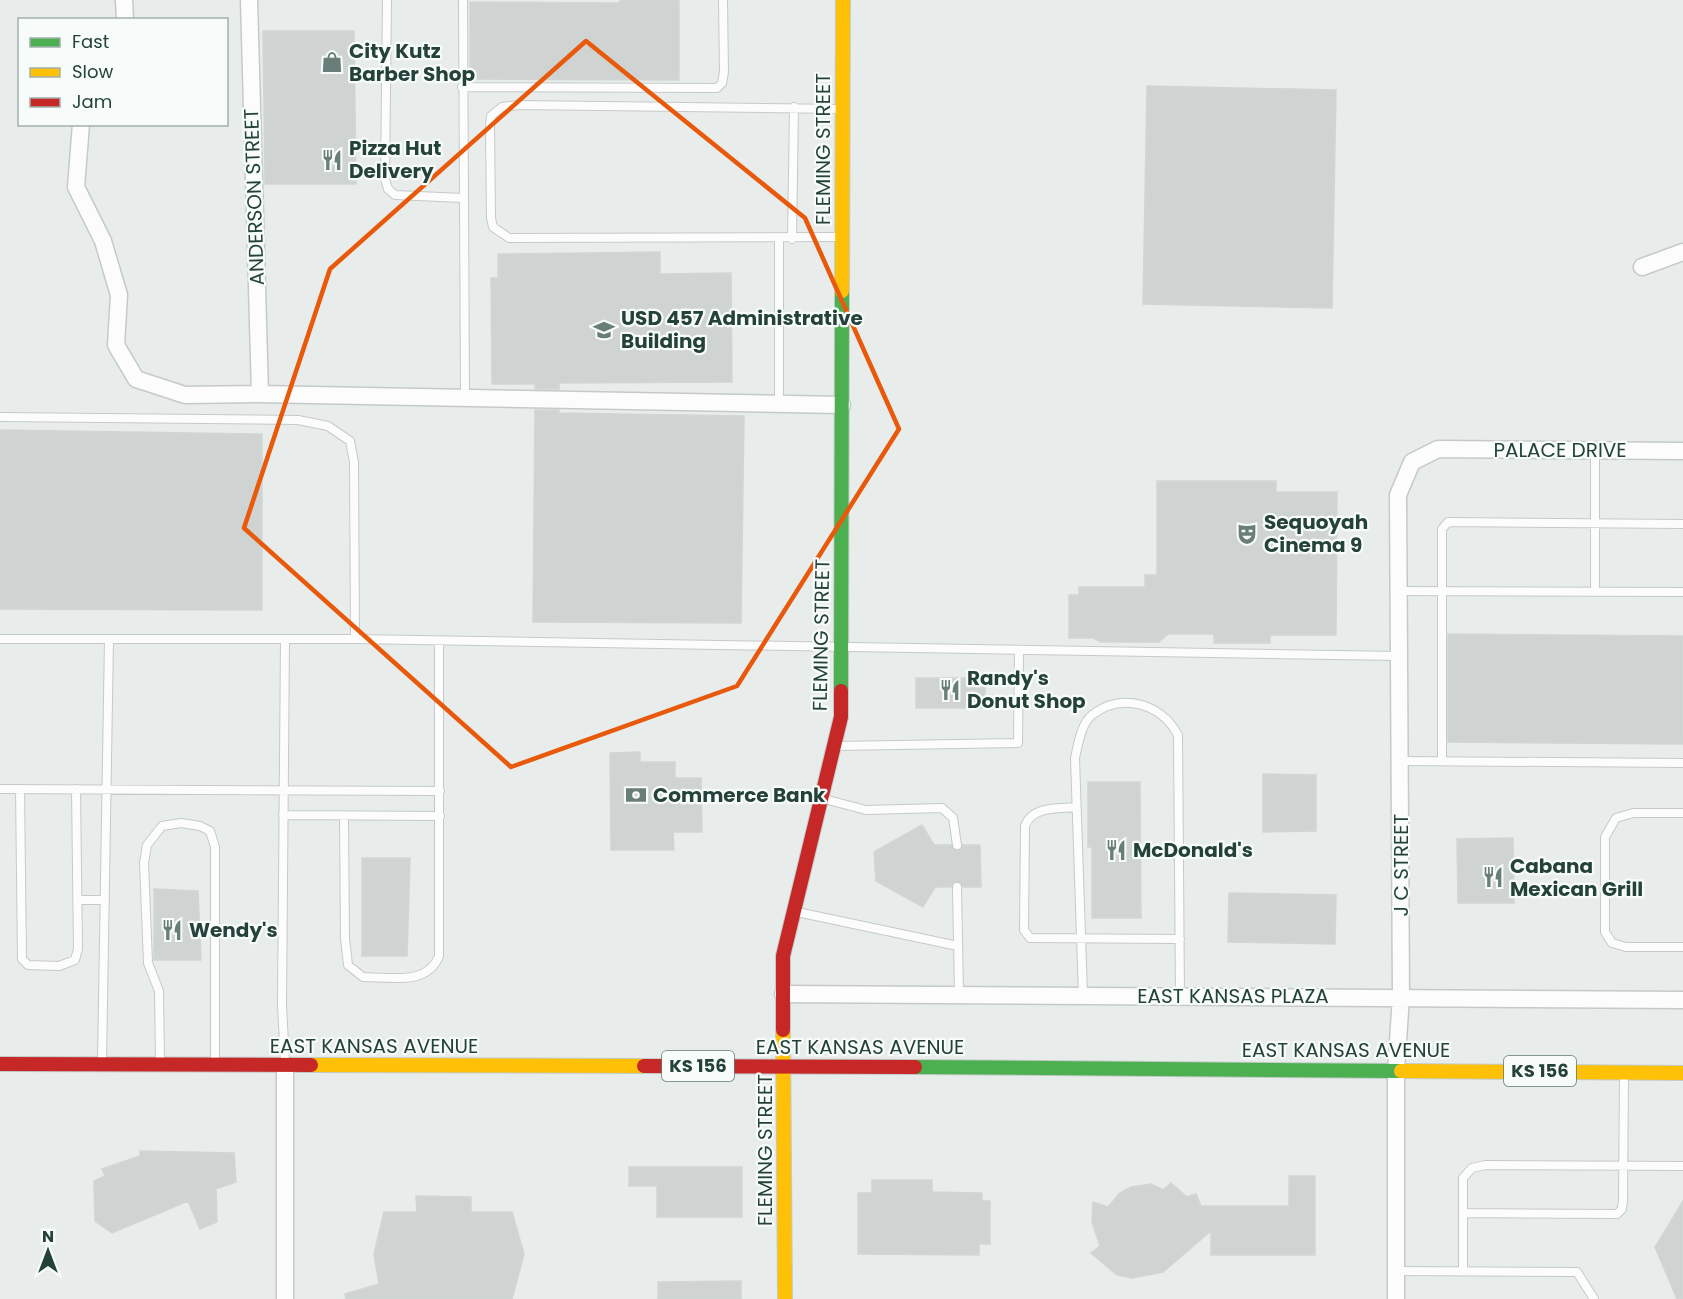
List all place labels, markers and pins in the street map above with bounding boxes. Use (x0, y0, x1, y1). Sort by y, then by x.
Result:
place label: City Kutz Barber Shop (349, 37, 476, 88)
shop icon: City Kutz Barber Shop (320, 50, 344, 74)
place label: Pizza Hut Delivery (349, 134, 441, 185)
restaurant icon: Pizza Hut Delivery (320, 148, 344, 172)
place label: USD 457 Administrative Building (621, 304, 863, 355)
school or university icon: USD 457 Administrative Building (592, 318, 616, 342)
place label: Sequoyah Cinema 9 (1264, 508, 1368, 559)
theatre icon: Sequoyah Cinema 9 (1235, 522, 1259, 546)
place label: Randy's Donut Shop (967, 664, 1086, 715)
restaurant icon: Randy's Donut Shop (938, 678, 962, 702)
place label: Commerce Bank (653, 781, 826, 809)
bank icon: Commerce Bank (624, 783, 648, 807)
place label: McDonald's (1133, 836, 1253, 864)
restaurant icon: McDonald's (1104, 838, 1128, 862)
place label: Cabana Mexican Grill (1510, 852, 1643, 903)
restaurant icon: Cabana Mexican Grill (1481, 865, 1505, 889)
place label: Wendy's (189, 916, 278, 944)
restaurant icon: Wendy's (160, 918, 184, 942)

